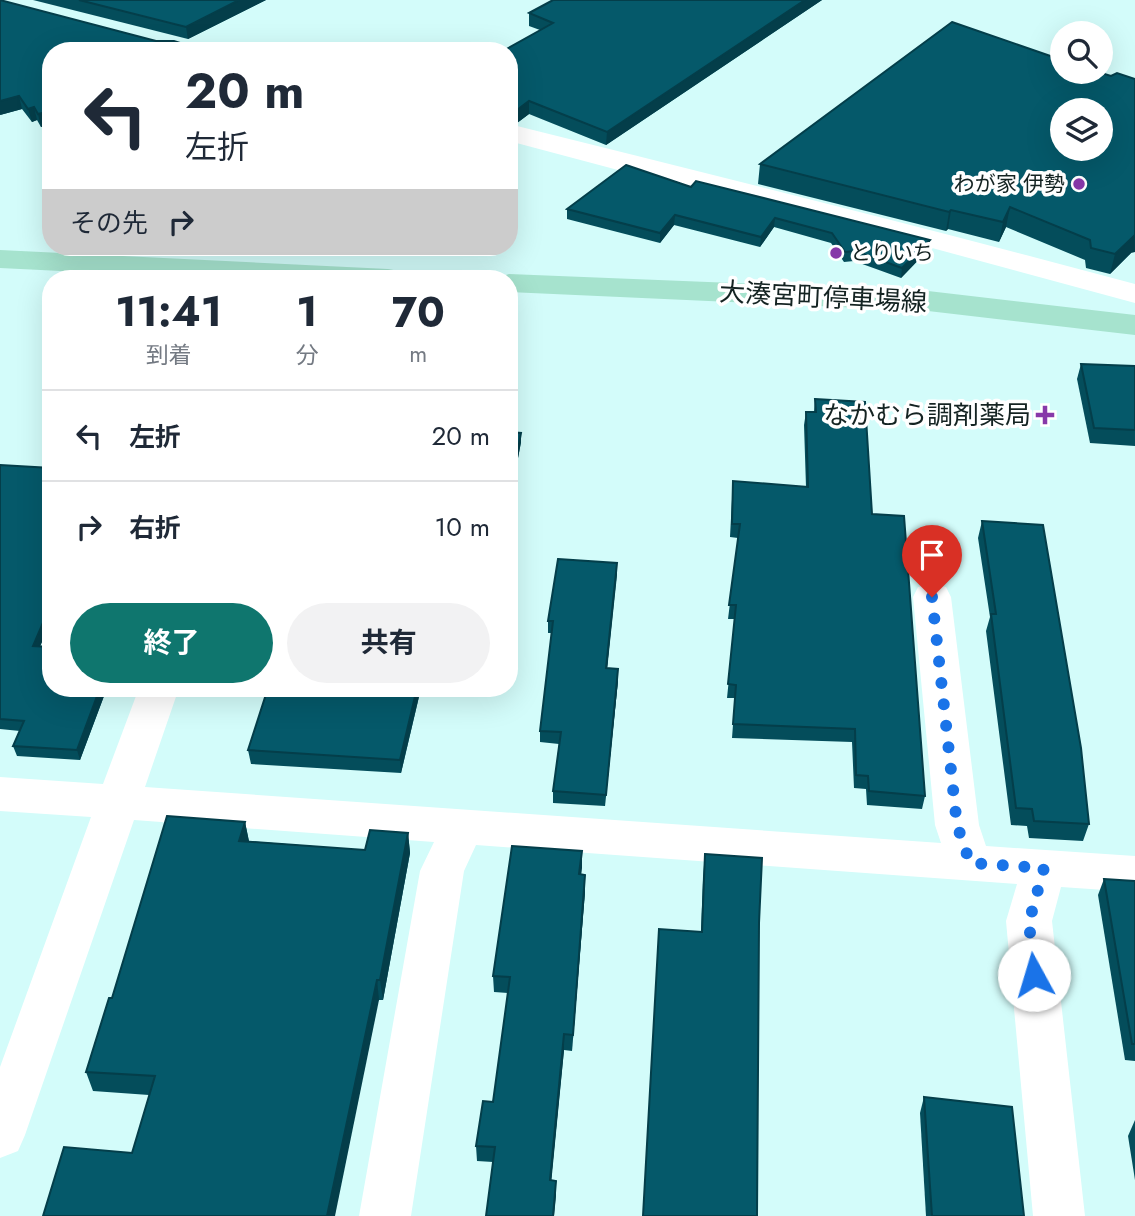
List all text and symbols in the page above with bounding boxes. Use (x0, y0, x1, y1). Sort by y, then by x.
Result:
map controls (1050, 21, 1113, 161)
button: search (1050, 21, 1113, 84)
text: 20 m (185, 56, 304, 126)
icon: left (70, 70, 161, 161)
button: layers (1050, 98, 1113, 161)
text: 左折 (185, 124, 249, 170)
place label: わが家 伊勢 (954, 169, 1065, 199)
marker: わが家 伊勢 (1071, 176, 1087, 192)
icon: right (162, 203, 200, 241)
text: その先 (70, 204, 148, 242)
place label: とりいち (850, 238, 934, 268)
marker: とりいち (828, 245, 844, 261)
street label: 大湊宮町停車場線 (718, 273, 928, 321)
text: 11:41 (115, 281, 222, 342)
text: 1 (296, 281, 318, 342)
text: 70 (392, 282, 445, 343)
text: m (409, 337, 427, 371)
text: 到着 (146, 338, 192, 372)
text: 分 (295, 338, 318, 372)
place label: なかむら調剤薬局 (823, 396, 1031, 434)
marker: なかむら調剤薬局 (1037, 407, 1053, 423)
icon: left (70, 417, 108, 455)
text: 20 m (432, 417, 490, 455)
text: 左折 (129, 418, 181, 456)
icon: right (70, 508, 108, 546)
text: 10 m (435, 508, 490, 546)
text: 右折 (129, 509, 181, 547)
pin (902, 525, 962, 597)
icon: arrive (913, 536, 951, 574)
button: 終了 (70, 603, 273, 683)
button: 共有 (287, 603, 490, 683)
position arrow (997, 938, 1071, 1012)

